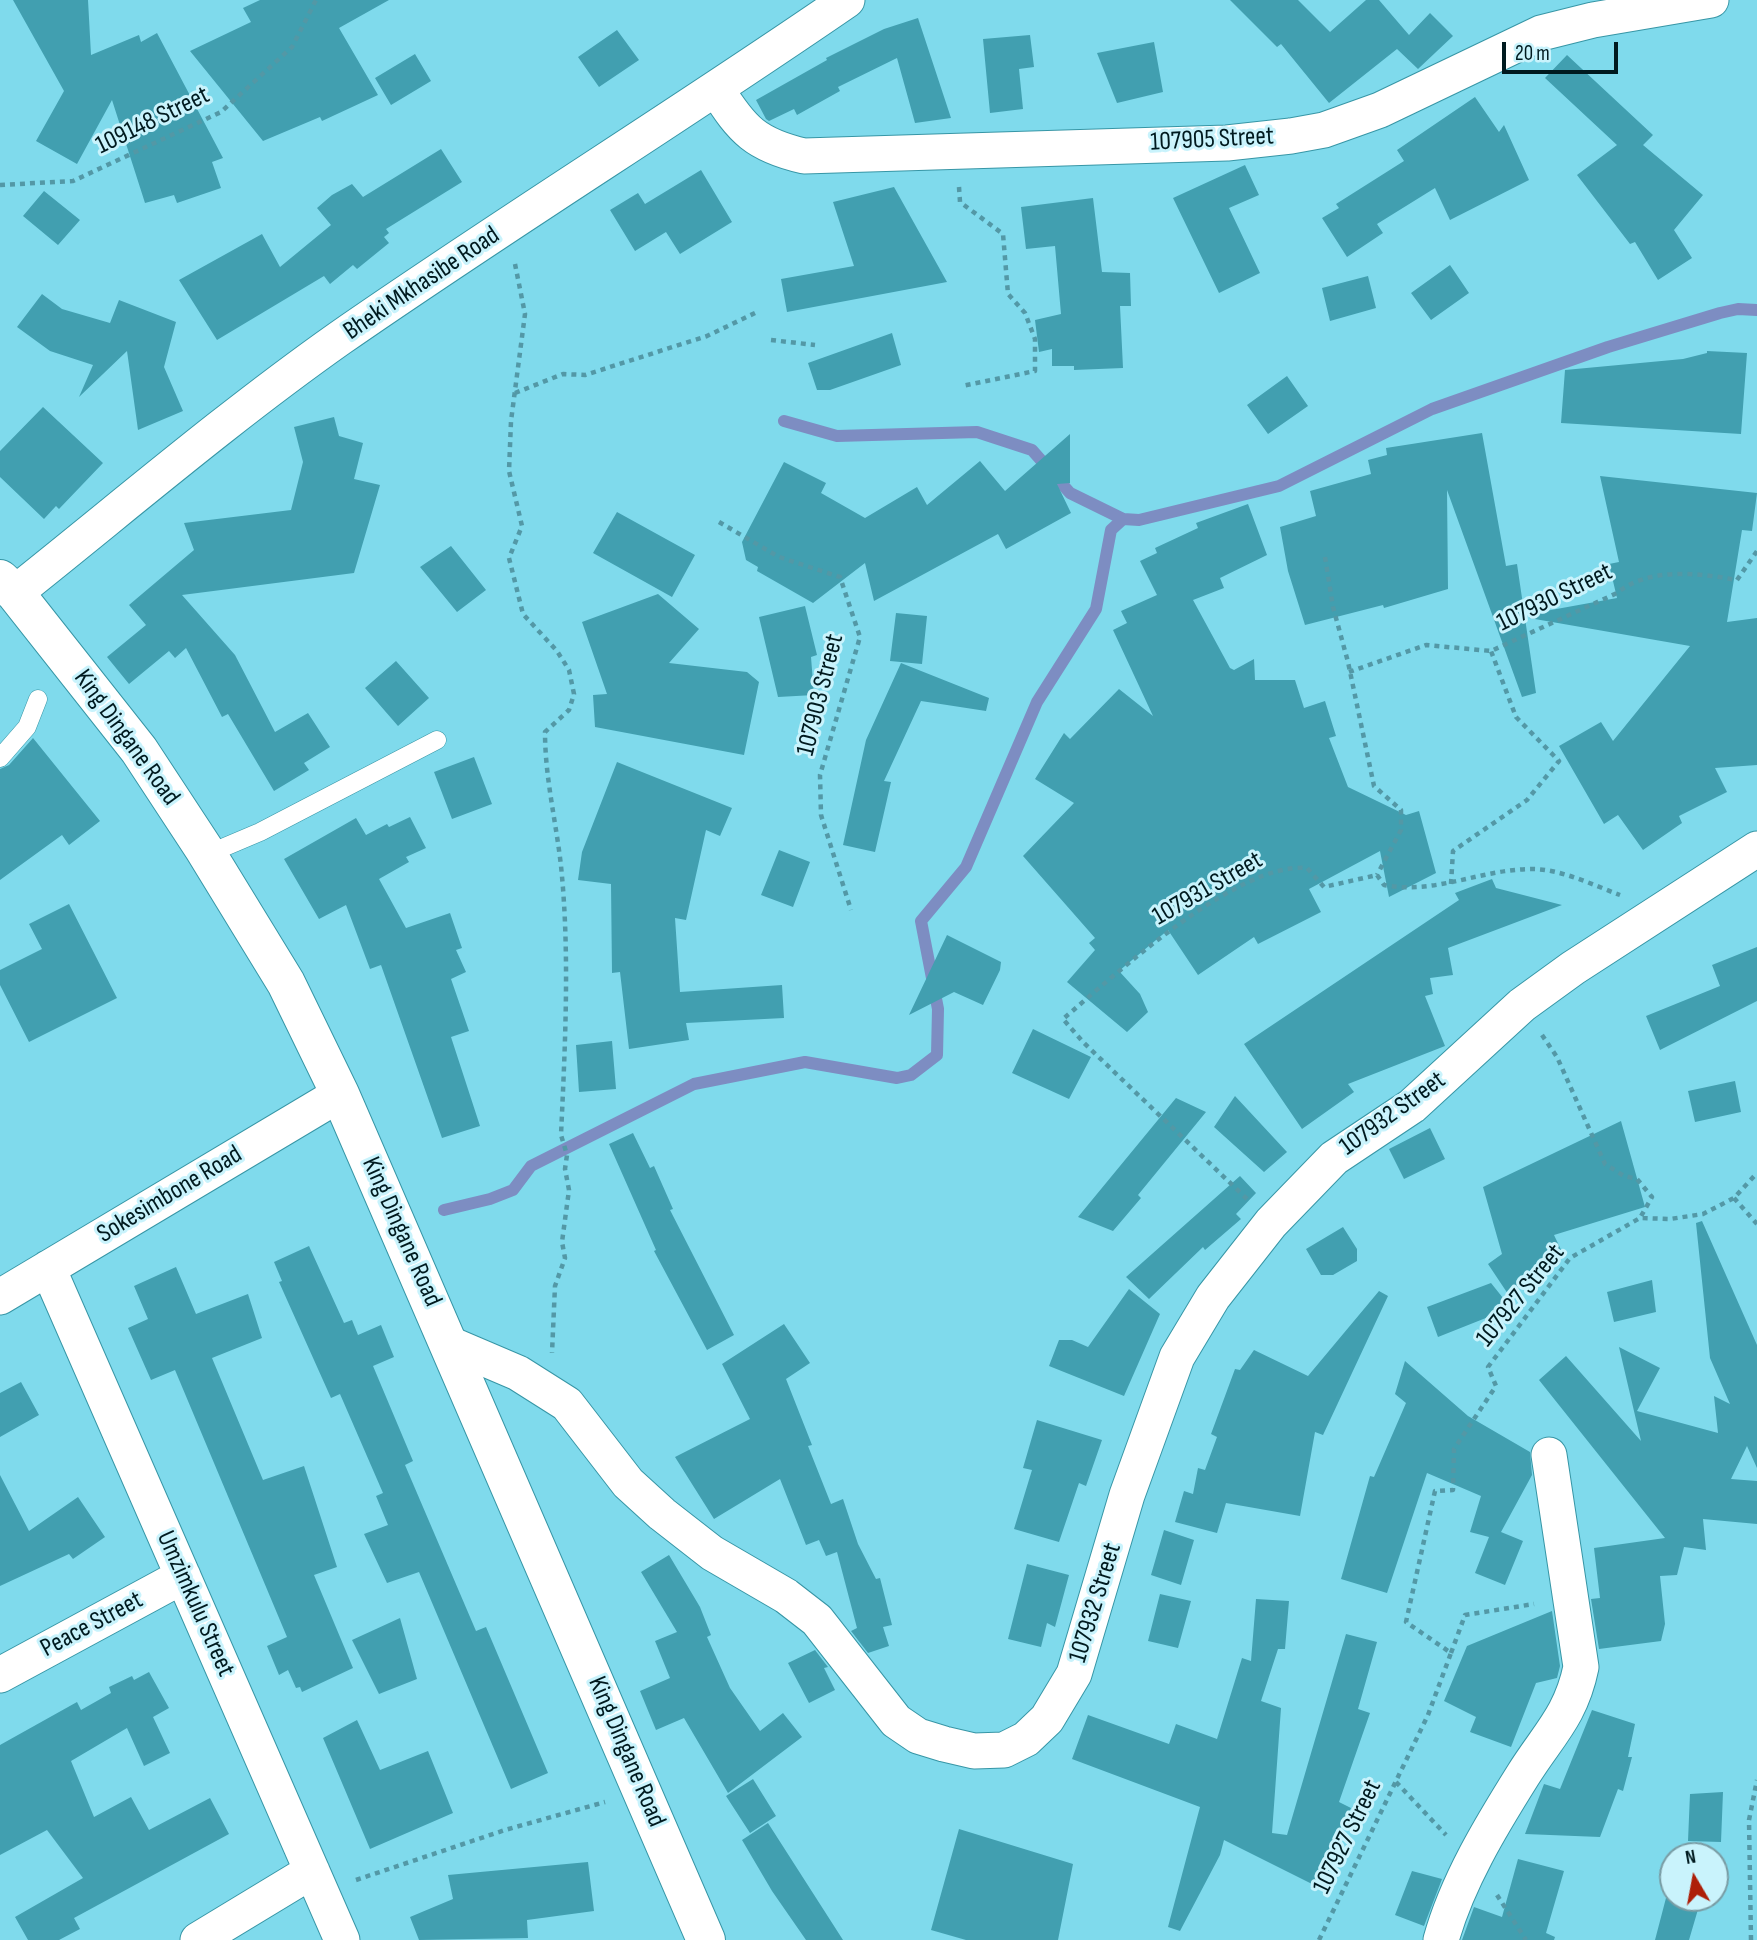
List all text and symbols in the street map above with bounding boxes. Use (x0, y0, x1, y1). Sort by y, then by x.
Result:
scale bar (1505, 28, 1620, 72)
text: 20 m (1515, 41, 1550, 66)
street label: 109148 Street (91, 80, 215, 162)
street label: 107905 Street (1149, 121, 1275, 159)
street label: Bheki Mkhasibe Road (338, 220, 506, 348)
street label: 107930 Street (1492, 557, 1618, 639)
street label: 107903 Street (791, 631, 851, 759)
street label: King Dingane Road (66, 664, 186, 812)
street label: 107931 Street (1148, 845, 1268, 933)
street label: 107932 Street (1334, 1065, 1452, 1163)
street label: Sokesimbone Road (92, 1140, 248, 1250)
street label: King Dingane Road (354, 1153, 448, 1311)
street label: 107927 Street (1470, 1238, 1572, 1354)
street label: Umzimkulu Street (149, 1526, 241, 1682)
street label: 107932 Street (1063, 1540, 1129, 1666)
street label: Peace Street (36, 1585, 148, 1665)
street label: King Dingane Road (580, 1672, 672, 1832)
street label: 107927 Street (1307, 1775, 1389, 1899)
north arrow (1659, 1842, 1729, 1912)
text: N (1684, 1846, 1698, 1870)

